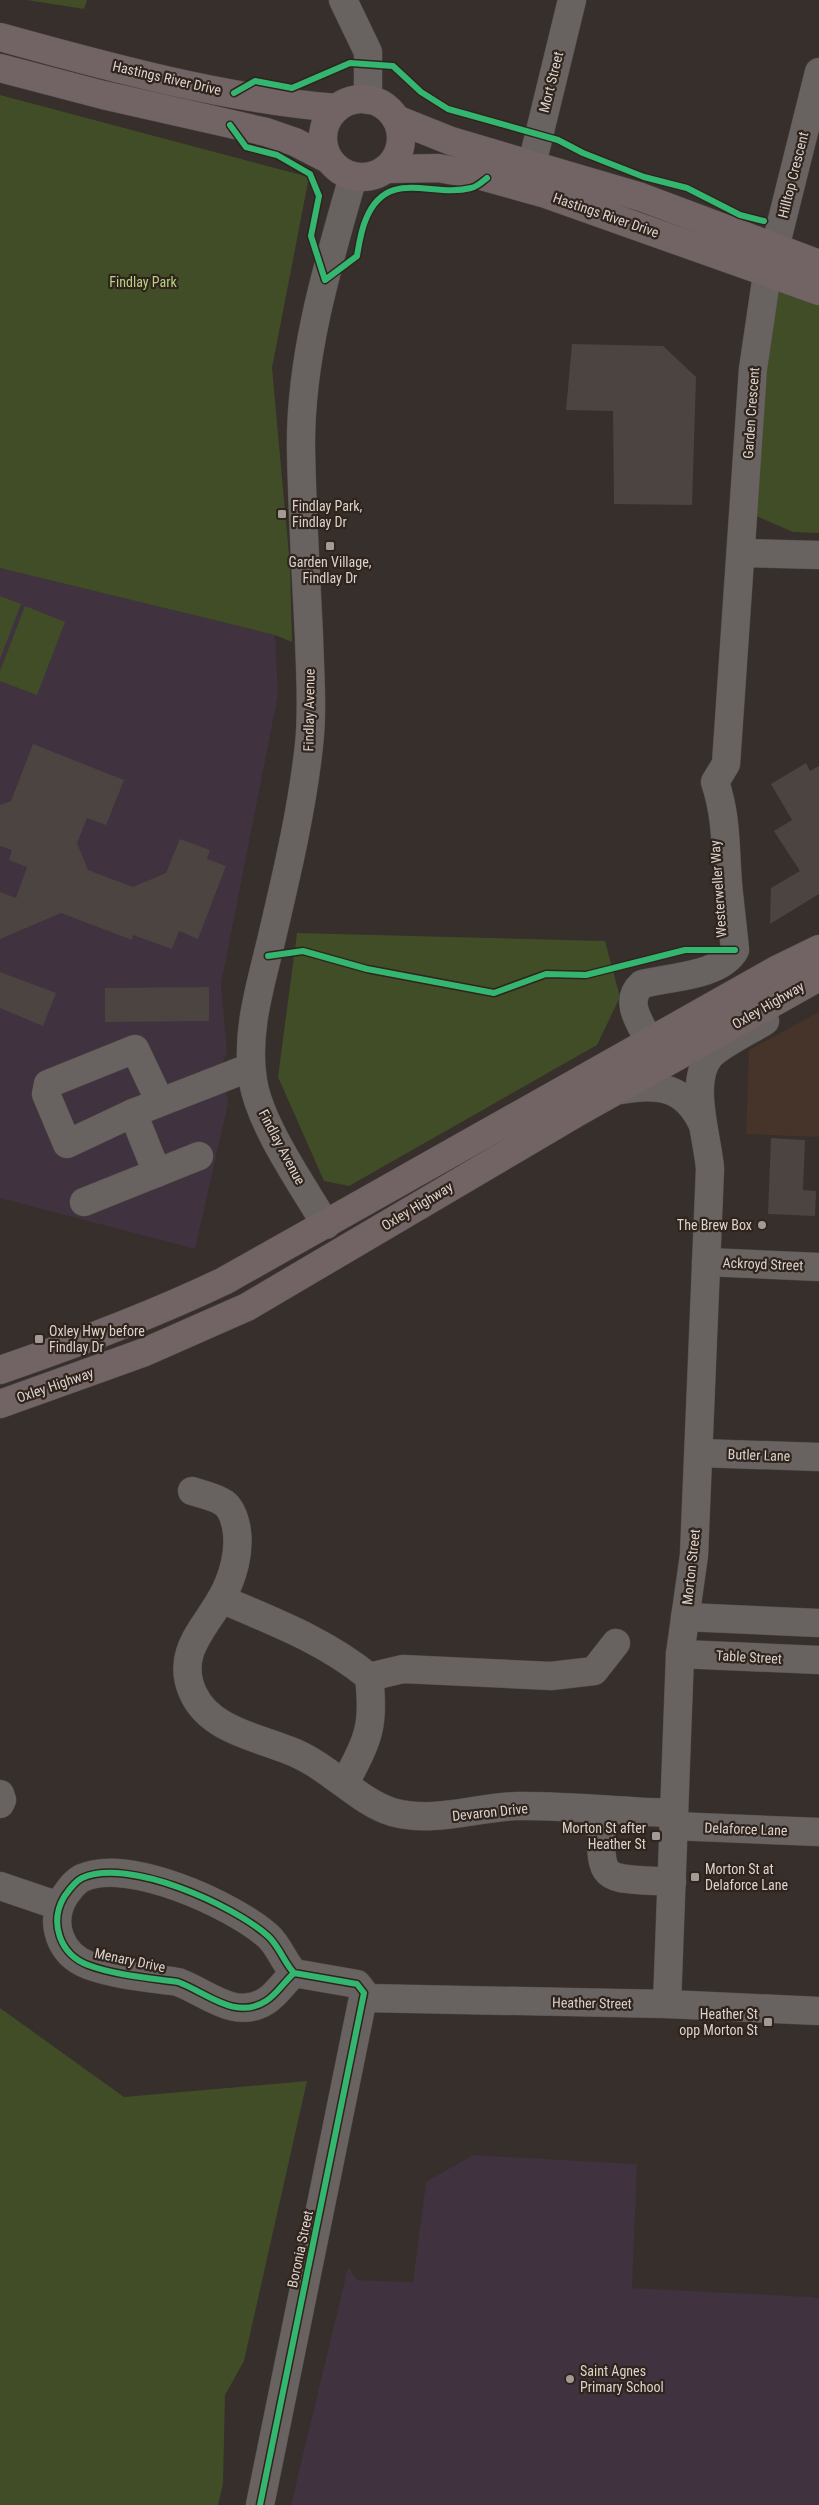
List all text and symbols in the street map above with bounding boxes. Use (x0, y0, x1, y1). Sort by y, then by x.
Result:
street label: Mort Street (536, 50, 566, 114)
street label: Hastings River Drive (111, 58, 223, 98)
street label: Hilltop Crescent (775, 130, 811, 220)
street label: Hastings River Drive (551, 189, 661, 241)
park label: Findlay Park (109, 274, 177, 290)
street label: Garden Crescent (740, 367, 762, 459)
place label: Findlay Park, Findlay Dr (292, 498, 362, 530)
marker: Findlay Park, Findlay Dr (276, 508, 288, 520)
marker: Garden Village, Findlay Dr (324, 540, 336, 552)
place label: Garden Village, Findlay Dr (288, 554, 372, 586)
street label: Findlay Avenue (300, 668, 318, 752)
street label: Westerweller Way (707, 840, 729, 938)
street label: Oxley Highway (729, 978, 807, 1032)
street label: Findlay Avenue (255, 1107, 309, 1188)
street label: Oxley Highway (378, 1178, 456, 1234)
place label: The Brew Box (677, 1217, 752, 1233)
marker: The Brew Box (756, 1219, 768, 1231)
street label: Ackroyd Street (722, 1255, 804, 1273)
place label: Oxley Hwy before Findlay Dr (49, 1323, 145, 1355)
marker: Oxley Hwy before Findlay Dr (33, 1333, 45, 1345)
street label: Oxley Highway (14, 1364, 96, 1406)
street label: Butler Lane (727, 1446, 791, 1464)
street label: Morton Street (679, 1528, 703, 1606)
street label: Table Street (716, 1647, 782, 1667)
street label: Devaron Drive (451, 1800, 529, 1824)
place label: Morton St after Heather St (562, 1820, 646, 1852)
street label: Delaforce Lane (704, 1820, 788, 1838)
marker: Morton St after Heather St (650, 1830, 662, 1842)
place label: Morton St at Delaforce Lane (705, 1861, 788, 1893)
marker: Morton St at Delaforce Lane (689, 1871, 701, 1883)
street label: Menary Drive (93, 1945, 167, 1975)
street label: Heather Street (552, 1994, 632, 2012)
place label: Heather St opp Morton St (679, 2006, 758, 2038)
marker: Heather St opp Morton St (762, 2016, 774, 2028)
street label: Boronia Street (284, 2209, 316, 2289)
place label: Saint Agnes Primary School (580, 2363, 664, 2395)
marker: Saint Agnes Primary School (564, 2373, 576, 2385)

